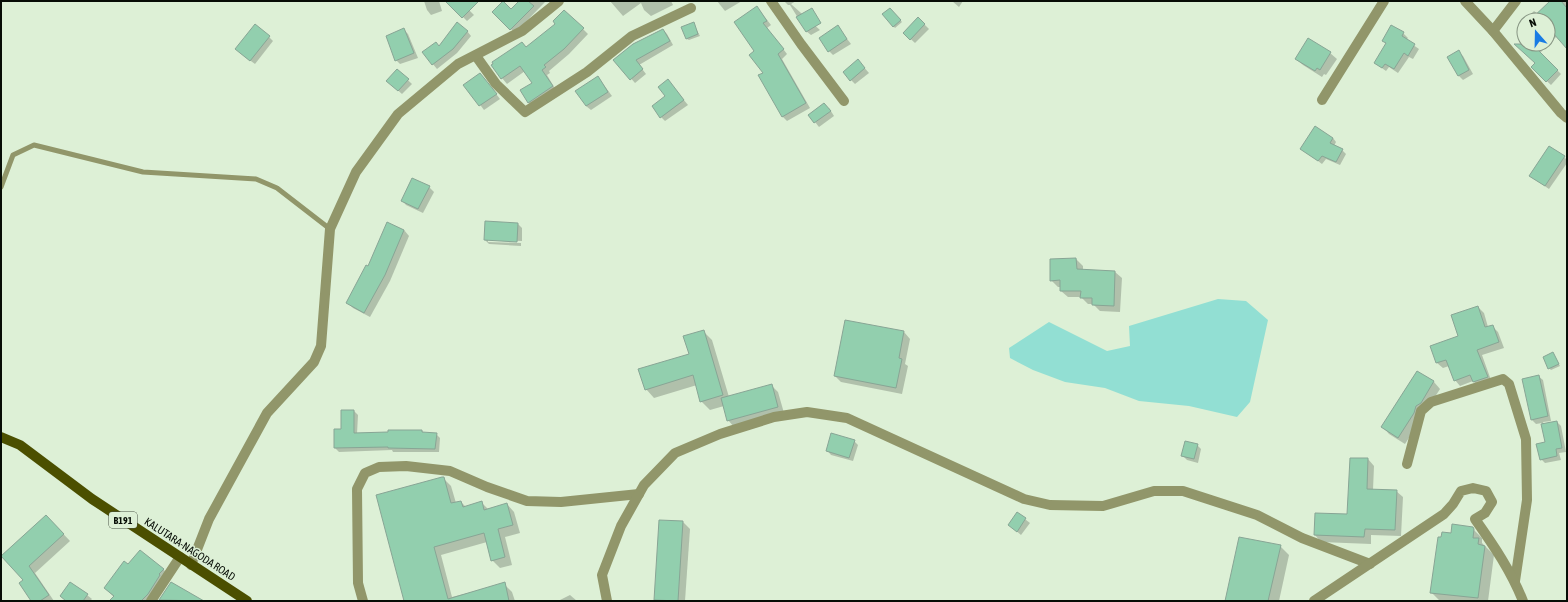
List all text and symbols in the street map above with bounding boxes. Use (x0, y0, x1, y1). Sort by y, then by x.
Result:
north arrow (1516, 12, 1556, 52)
text: N (1527, 16, 1538, 29)
road number: B191 (109, 512, 137, 528)
street label: KALUTARA-NAGODA ROAD (142, 515, 238, 583)

